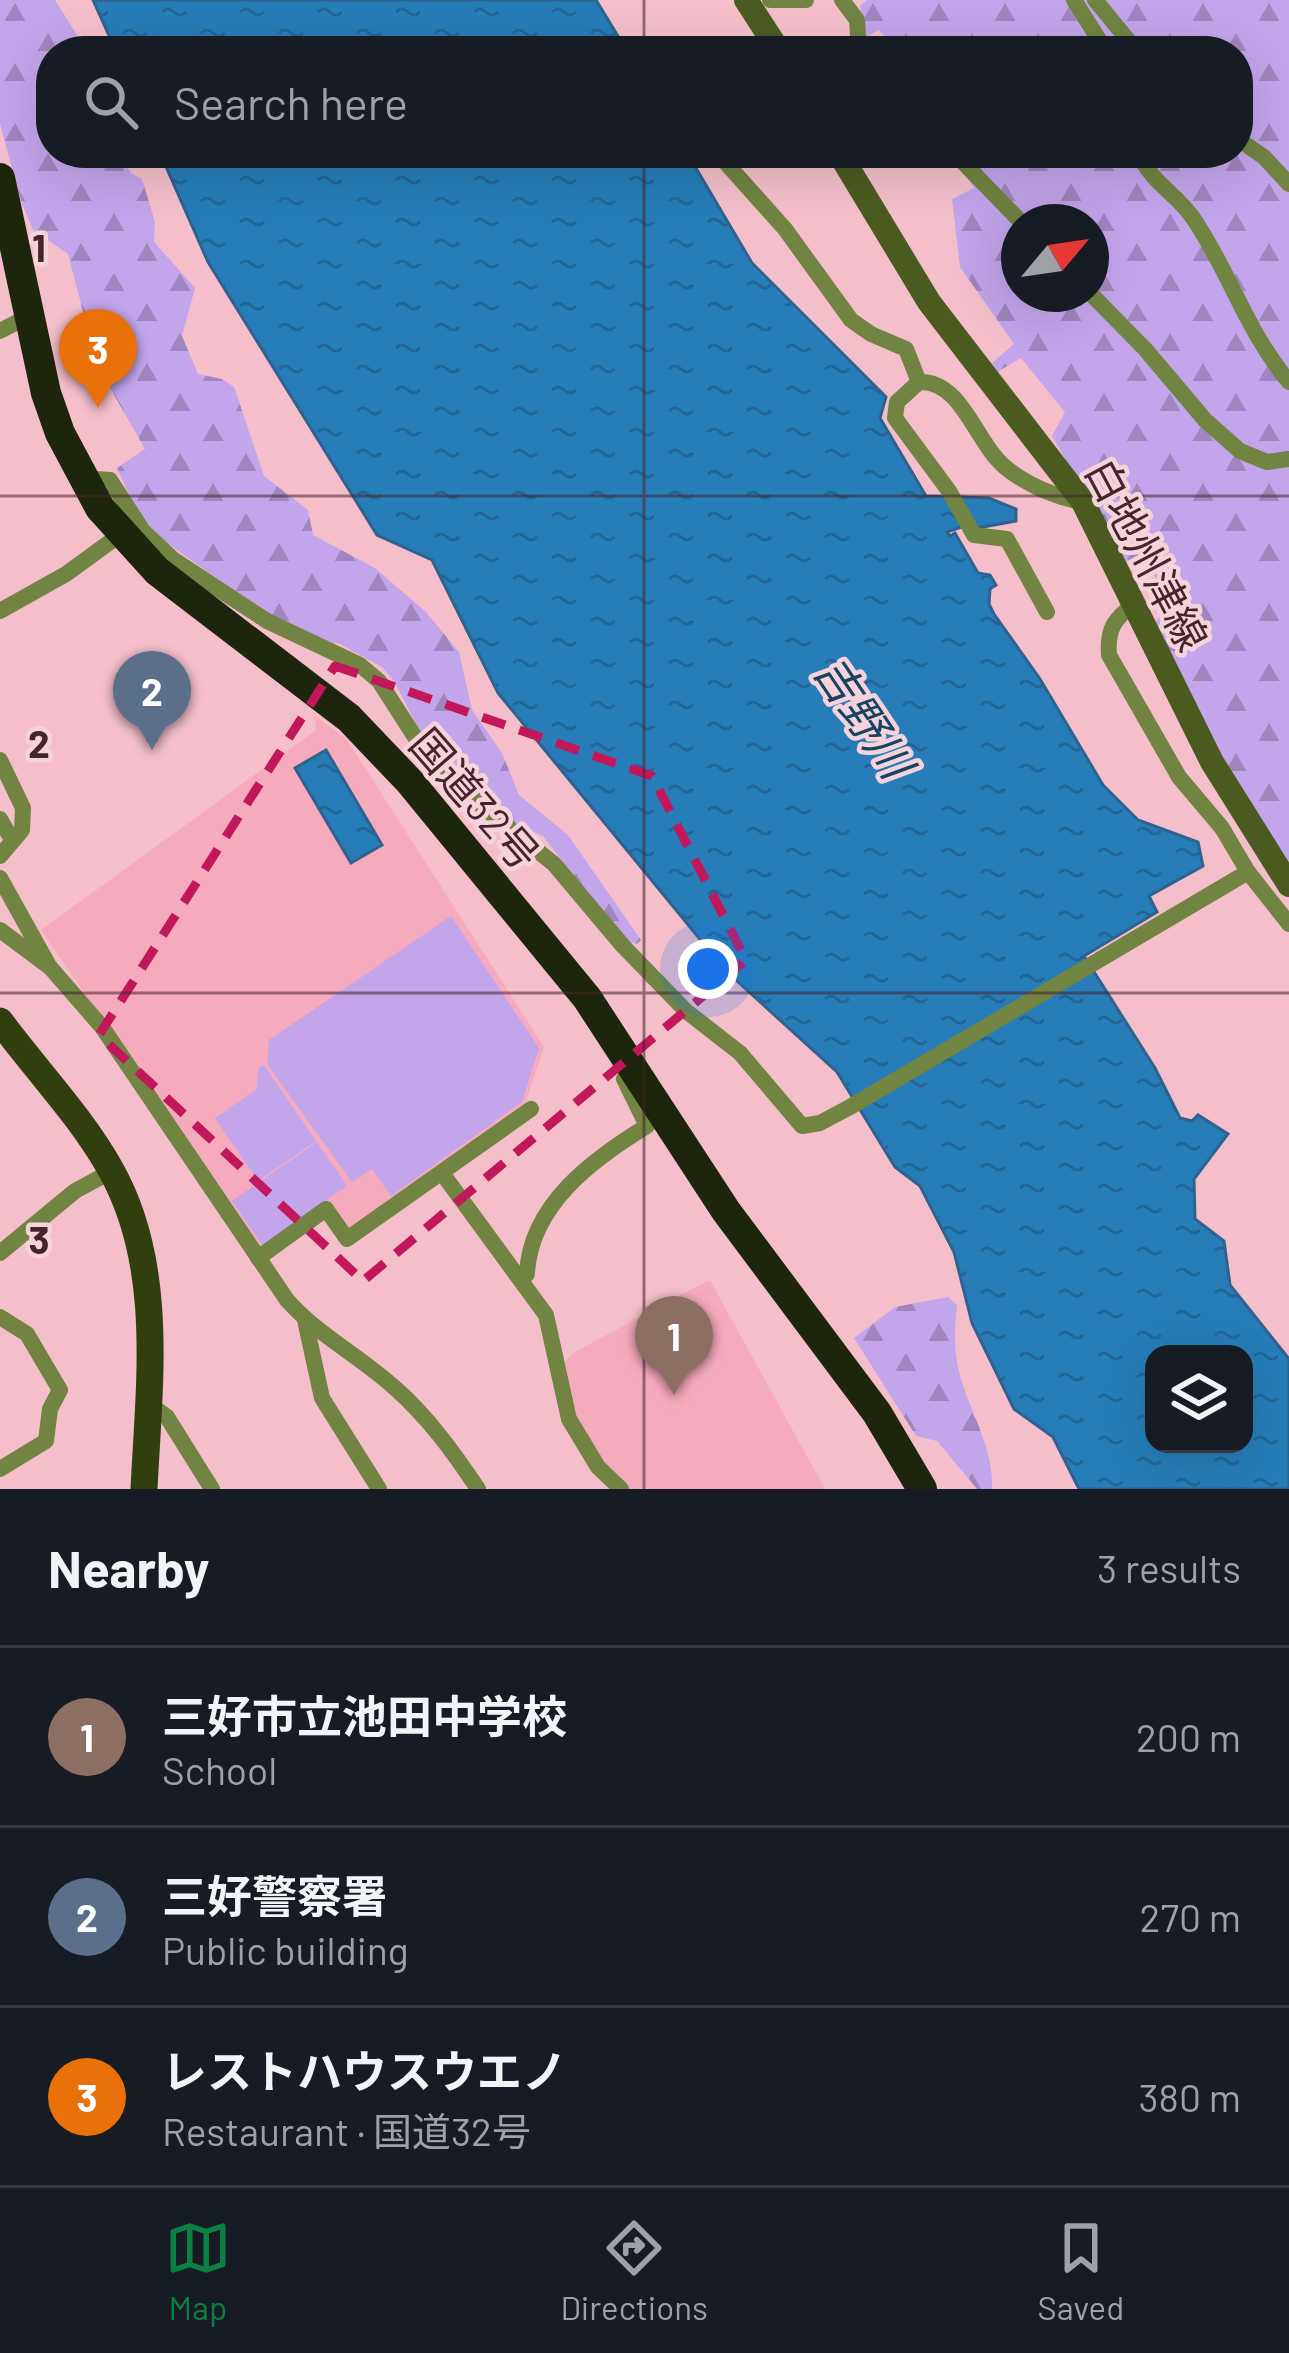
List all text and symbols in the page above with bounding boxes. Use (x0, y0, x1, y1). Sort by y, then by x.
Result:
search box (36, 36, 1253, 168)
icon: search (78, 69, 144, 135)
text: Search here (174, 75, 408, 129)
north arrow (1001, 204, 1109, 312)
text: 1 (32, 223, 46, 270)
pin: 3 (59, 309, 137, 408)
street label: 白地州津線 (1077, 450, 1219, 658)
water label: 吉野川 (805, 645, 927, 790)
pin: 2 (113, 651, 191, 750)
street label: 国道32号 (401, 717, 551, 879)
text: 2 (28, 719, 50, 766)
your location (678, 939, 738, 999)
text: 3 (28, 1215, 50, 1262)
pin: 1 (635, 1296, 713, 1395)
map controls (1145, 1345, 1253, 1453)
button: layers (1145, 1345, 1253, 1453)
text: Nearby (48, 1537, 209, 1598)
text: 3 results (1097, 1544, 1241, 1591)
text: 三好市立池田中学校 (162, 1688, 567, 1742)
text: 1 (80, 1713, 94, 1760)
text: 200 m (1136, 1713, 1241, 1760)
text: School (162, 1746, 277, 1793)
text: 三好警察署 (162, 1868, 387, 1922)
text: 2 (76, 1893, 98, 1940)
text: 270 m (1140, 1893, 1241, 1940)
text: Public building (162, 1926, 409, 1973)
text: レストハウスウエノ (162, 2043, 567, 2097)
text: 3 (76, 2073, 98, 2120)
text: 380 m (1139, 2073, 1241, 2120)
text: Restaurant · 国道32号 (162, 2107, 531, 2154)
tab: Map (165, 2215, 231, 2327)
tab: Directions (560, 2215, 708, 2327)
tab: Saved (1038, 2215, 1124, 2327)

